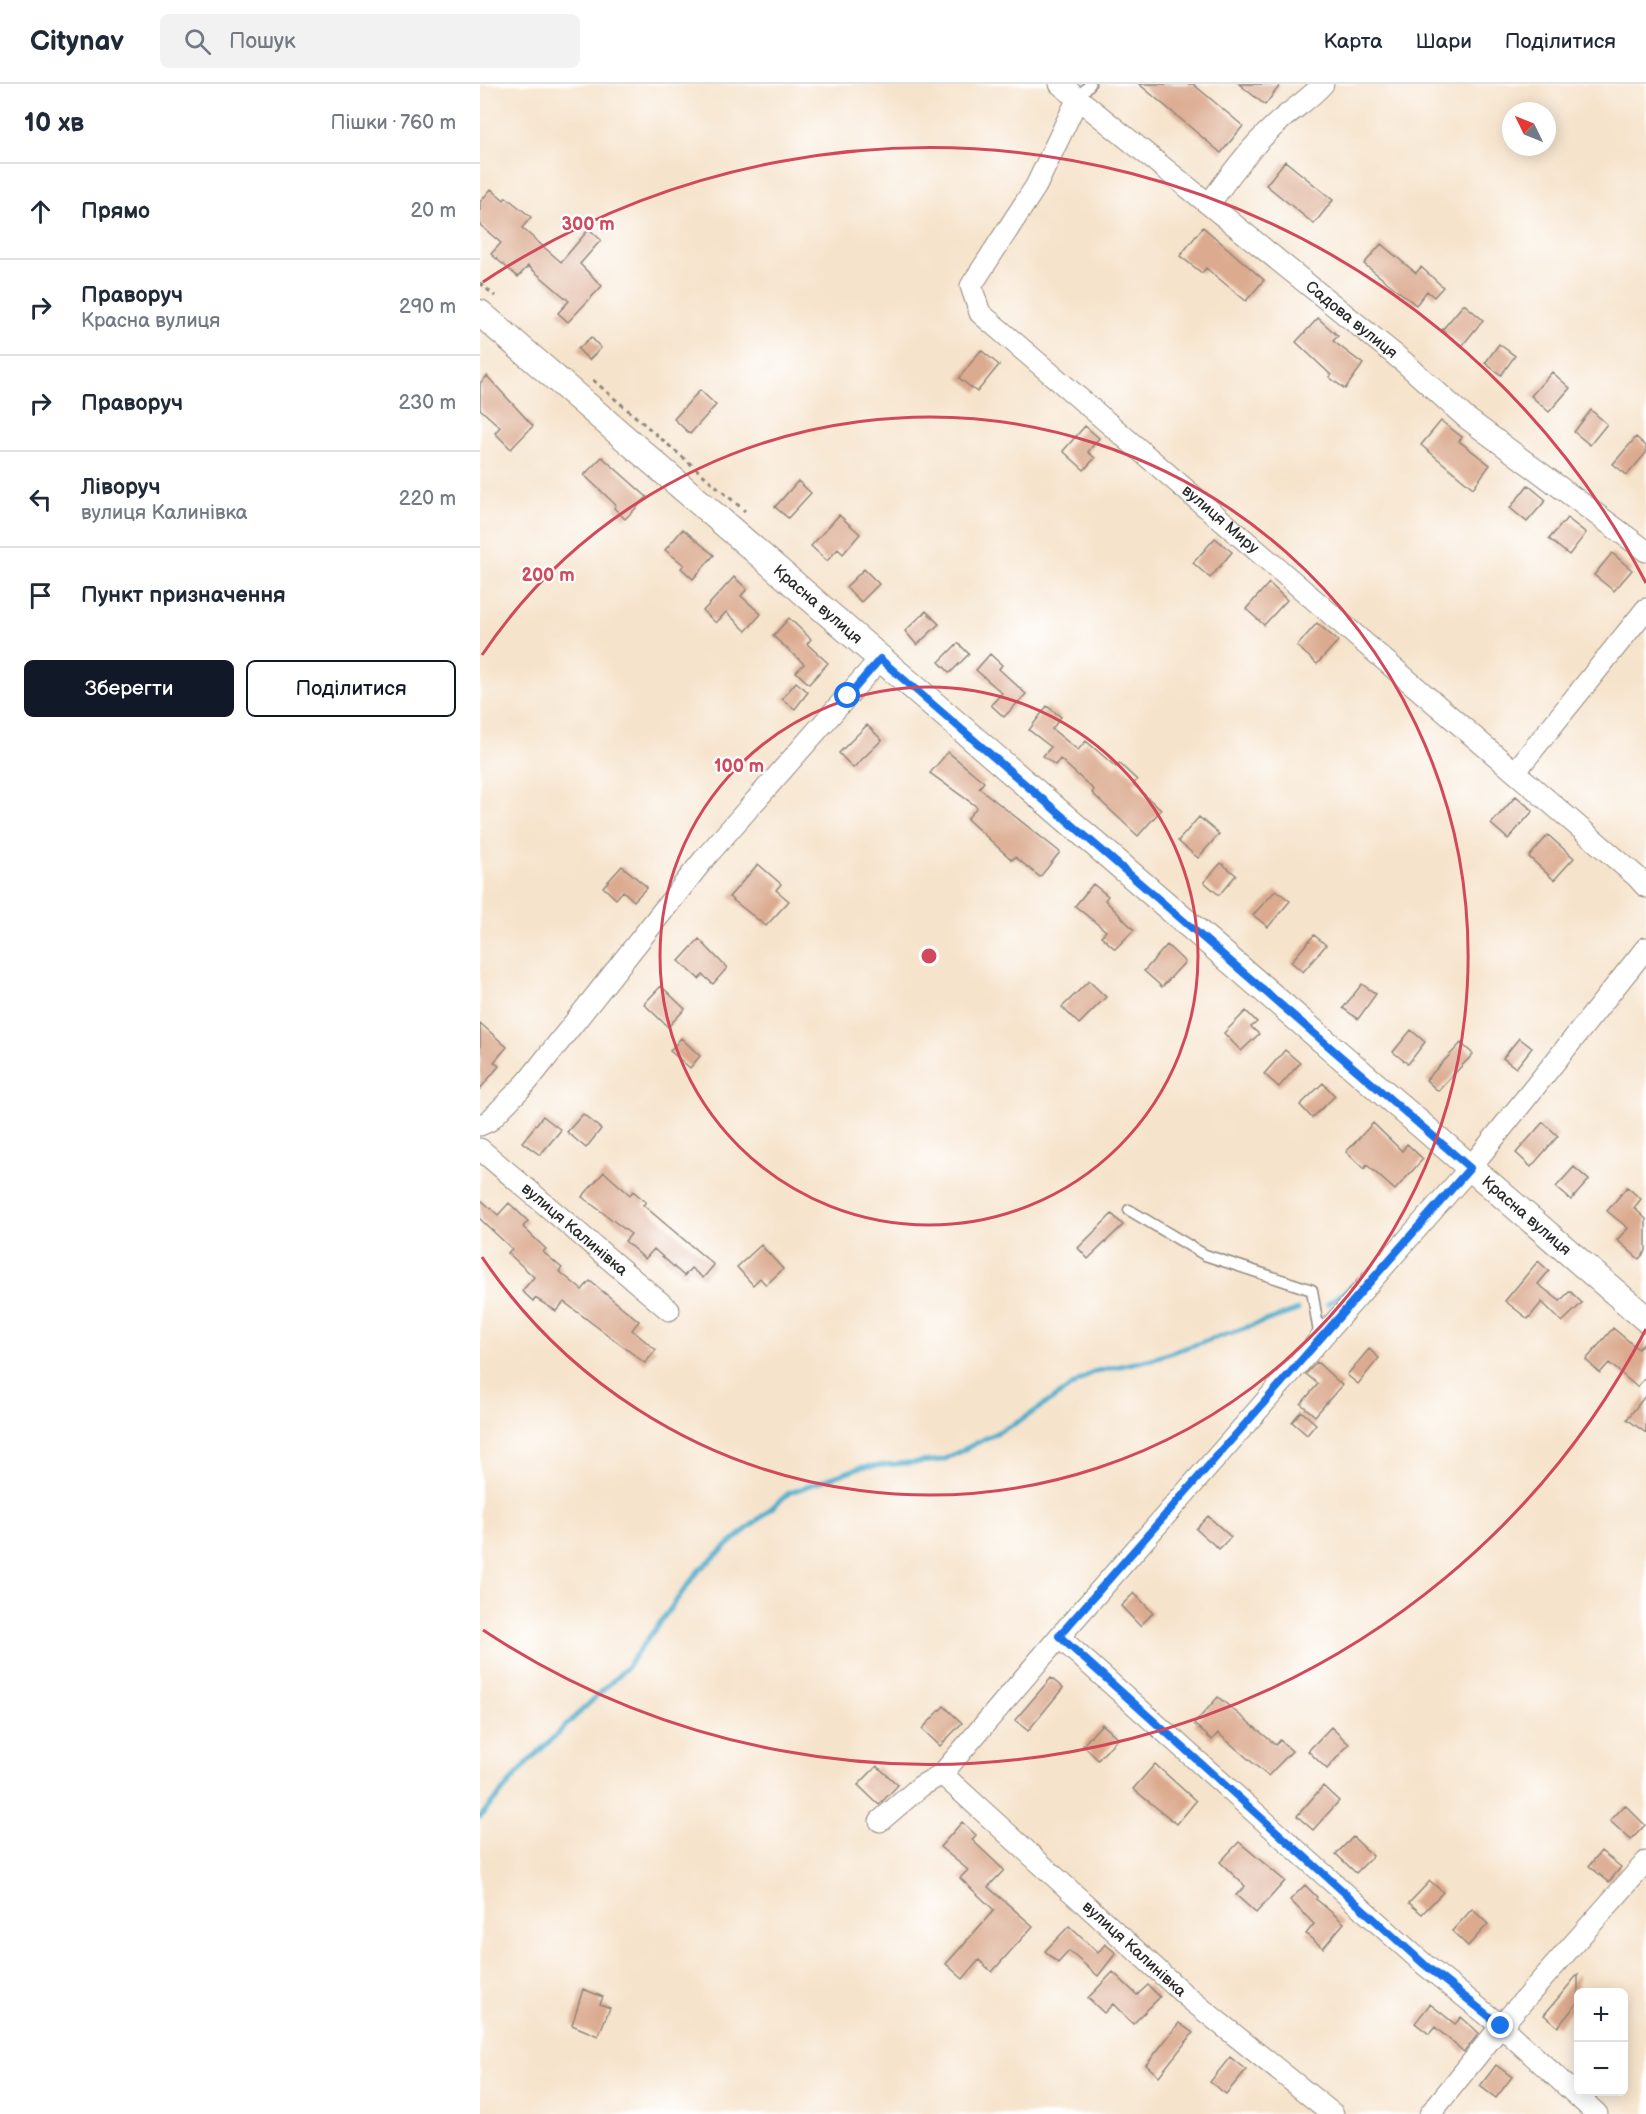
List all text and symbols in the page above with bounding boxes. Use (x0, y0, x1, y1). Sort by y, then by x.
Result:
search box (160, 14, 580, 68)
text: Citynav (30, 25, 124, 58)
icon: search (181, 25, 214, 58)
text: Пошук (229, 28, 296, 55)
text: Карта (1323, 29, 1383, 54)
text: Шари (1416, 29, 1472, 54)
text: Поділитися (1505, 29, 1616, 54)
north arrow (1502, 102, 1556, 156)
text: 10 хв (24, 108, 84, 139)
text: Пішки · 760 m (331, 111, 456, 135)
icon: ahead (24, 195, 57, 228)
text: Прямо (81, 198, 150, 225)
text: 20 m (411, 199, 456, 223)
text: 300 m (561, 214, 615, 235)
street label: Садова вулиця (1302, 277, 1401, 363)
text: Праворуч (81, 282, 183, 309)
icon: right (24, 291, 57, 324)
text: 290 m (399, 295, 456, 319)
text: Красна вулиця (81, 309, 220, 333)
icon: right (24, 387, 57, 420)
text: Праворуч (81, 390, 183, 417)
text: 230 m (399, 391, 456, 415)
text: Ліворуч (81, 474, 161, 501)
street label: вулиця Миру (1178, 481, 1263, 558)
icon: left (24, 483, 57, 516)
text: 220 m (399, 487, 456, 511)
text: вулиця Калинівка (81, 501, 248, 525)
street label: Красна вулиця (769, 561, 866, 648)
text: 200 m (521, 565, 575, 586)
icon: arrive (24, 579, 57, 612)
text: Пункт призначення (81, 582, 286, 609)
button: Зберегти (24, 660, 234, 717)
button: Поділитися (246, 660, 456, 717)
route start (834, 682, 860, 708)
text: 100 m (714, 756, 764, 777)
centre of rings (919, 946, 939, 966)
street label: Красна вулиця (1478, 1172, 1575, 1260)
street label: вулиця Калинівка (517, 1179, 632, 1280)
street label: вулиця Калинівка (1079, 1897, 1190, 2001)
map controls (1574, 1988, 1628, 2096)
button: + (1574, 1988, 1628, 2042)
route end (1487, 2012, 1513, 2038)
button: − (1574, 2042, 1628, 2096)

